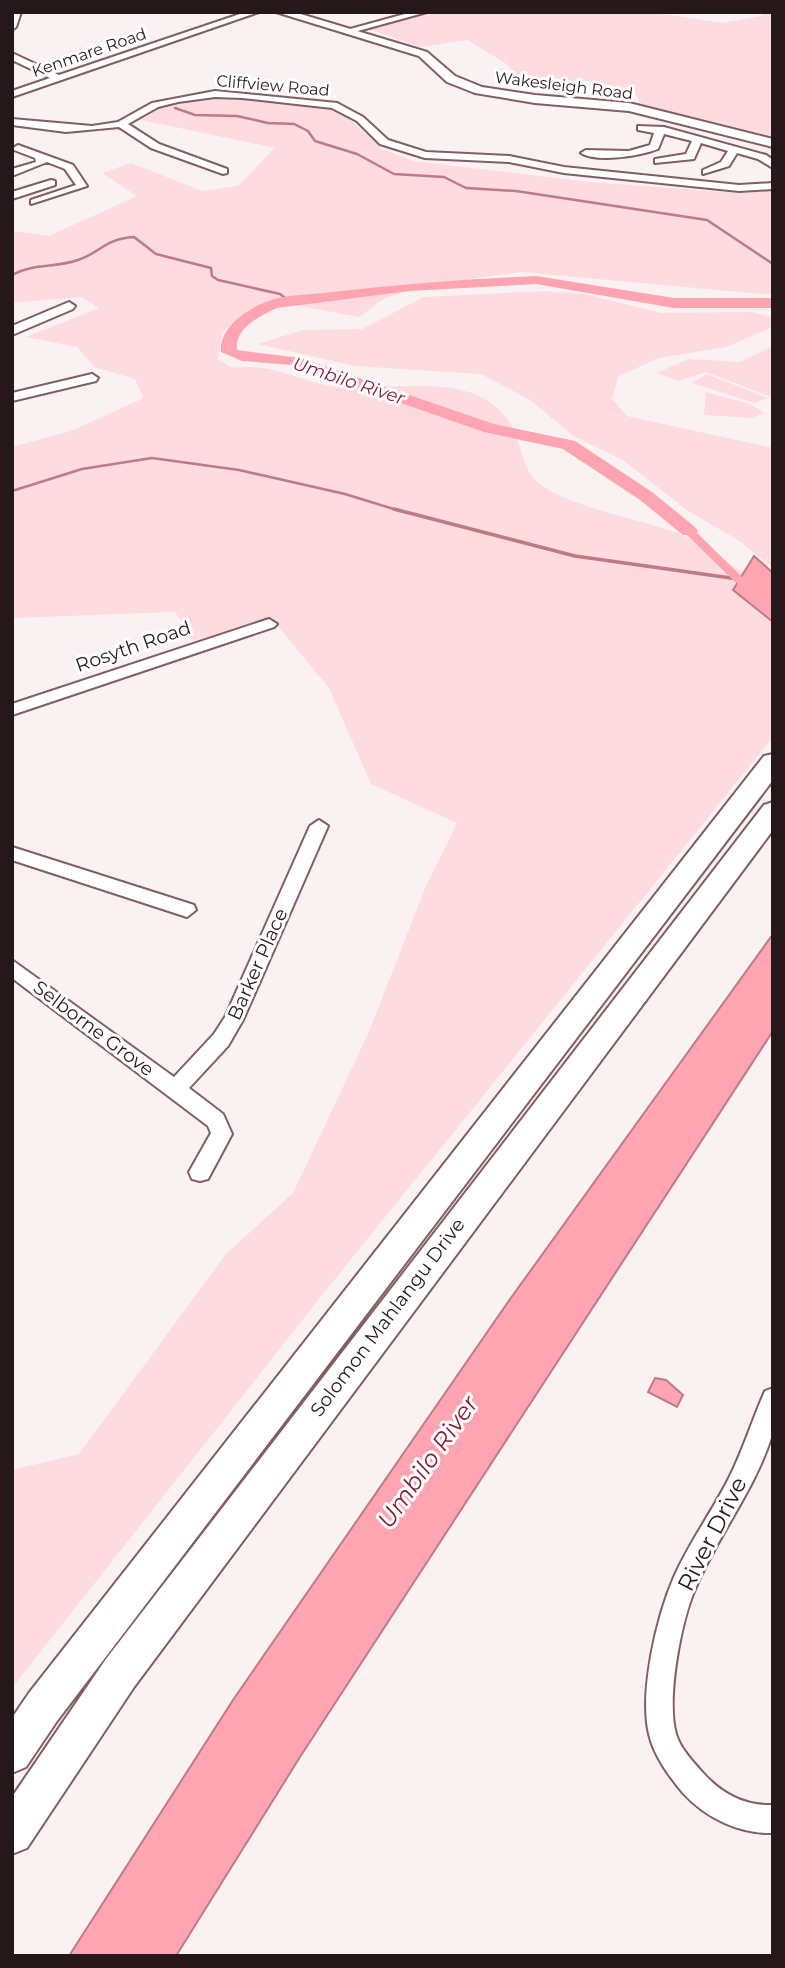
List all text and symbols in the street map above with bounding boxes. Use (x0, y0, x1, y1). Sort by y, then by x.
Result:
street label: Kenmare Road (29, 24, 149, 81)
street label: Wakesleigh Road (494, 68, 634, 103)
street label: Cliffview Road (216, 71, 330, 100)
water label: Umbilo River (290, 353, 408, 410)
street label: Rosyth Road (72, 616, 194, 677)
street label: Barker Place (223, 905, 292, 1024)
street label: Selborne Grove (29, 976, 159, 1081)
street label: Solomon Mahlangu Drive (305, 1214, 470, 1421)
water label: Umbilo River (371, 1389, 485, 1534)
street label: River Drive (671, 1472, 753, 1596)

